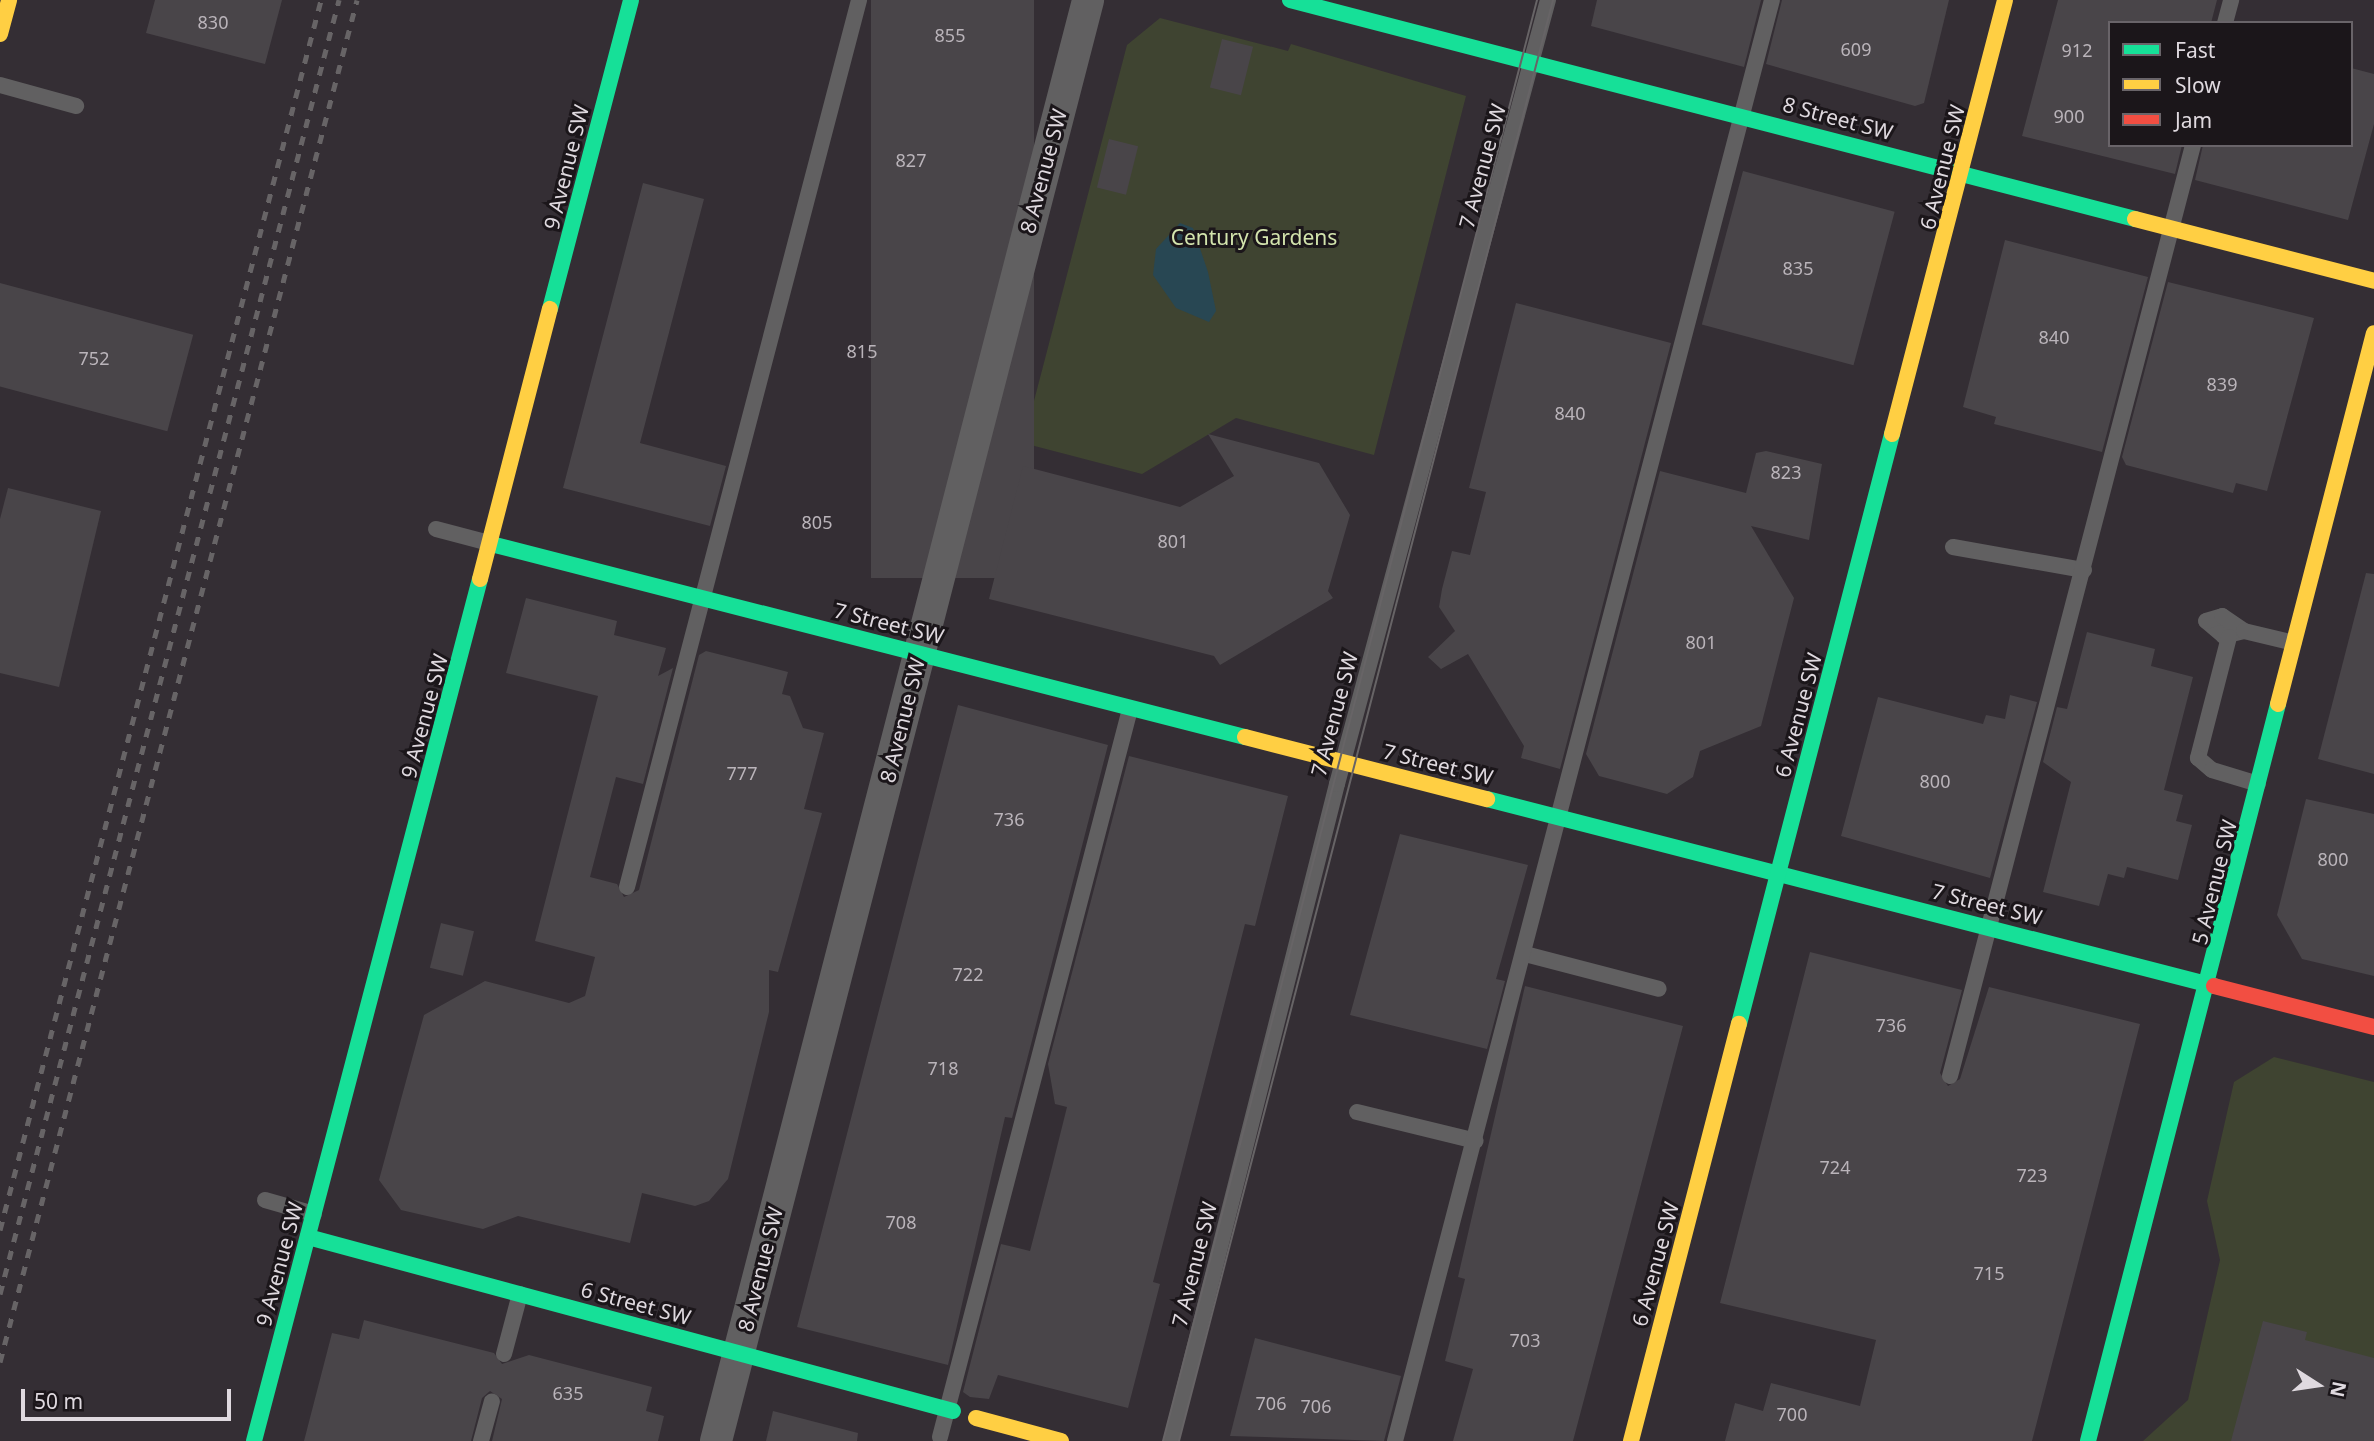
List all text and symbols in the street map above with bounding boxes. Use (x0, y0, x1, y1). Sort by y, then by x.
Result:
house number: 830 (198, 11, 228, 33)
legend (2108, 21, 2353, 147)
house number: 855 (935, 24, 965, 46)
text: Fast (2175, 36, 2215, 64)
house number: 609 (1841, 38, 1871, 60)
house number: 912 (2062, 39, 2092, 61)
text: Slow (2175, 71, 2221, 99)
street label: 8 Street SW (1780, 91, 1896, 145)
street label: 7 Avenue SW (1453, 101, 1511, 231)
street label: 9 Avenue SW (538, 102, 594, 232)
street label: 6 Avenue SW (1914, 102, 1970, 232)
house number: 900 (2054, 105, 2084, 127)
street label: 8 Avenue SW (1014, 106, 1072, 236)
text: Jam (2175, 106, 2212, 134)
house number: 827 (896, 149, 926, 171)
park label: Century Gardens (1171, 224, 1337, 250)
house number: 835 (1783, 257, 1813, 279)
house number: 840 (2039, 326, 2069, 348)
house number: 815 (847, 340, 877, 362)
house number: 752 (79, 347, 109, 369)
house number: 839 (2207, 373, 2237, 395)
house number: 840 (1555, 402, 1585, 424)
house number: 823 (1771, 461, 1801, 483)
house number: 805 (802, 511, 832, 533)
house number: 801 (1158, 530, 1188, 552)
street label: 7 Street SW (831, 597, 947, 649)
house number: 801 (1686, 631, 1716, 653)
street label: 7 Avenue SW (1305, 649, 1363, 779)
street label: 6 Avenue SW (1769, 650, 1827, 780)
street label: 9 Avenue SW (395, 651, 453, 781)
street label: 8 Avenue SW (874, 655, 930, 785)
street label: 7 Street SW (1380, 738, 1496, 790)
house number: 777 (727, 762, 757, 784)
house number: 800 (1920, 770, 1950, 792)
house number: 736 (994, 808, 1024, 830)
street label: 5 Avenue SW (2186, 817, 2242, 947)
house number: 800 (2318, 848, 2348, 870)
street label: 7 Street SW (1929, 878, 2045, 930)
house number: 722 (953, 963, 983, 985)
house number: 736 (1876, 1014, 1906, 1036)
house number: 718 (928, 1057, 958, 1079)
house number: 724 (1820, 1156, 1850, 1178)
house number: 723 (2017, 1164, 2047, 1186)
street label: 9 Avenue SW (250, 1199, 308, 1329)
street label: 7 Avenue SW (1166, 1199, 1222, 1329)
street label: 6 Avenue SW (1626, 1199, 1684, 1329)
street label: 8 Avenue SW (732, 1204, 788, 1334)
house number: 708 (886, 1211, 916, 1233)
house number: 715 (1974, 1262, 2004, 1284)
street label: 6 Street SW (578, 1276, 694, 1330)
house number: 703 (1510, 1329, 1540, 1351)
north arrow (2283, 1350, 2353, 1420)
scale bar (24, 1374, 234, 1418)
text: N (2324, 1379, 2353, 1400)
house number: 635 (553, 1382, 583, 1404)
text: 50 m (34, 1387, 83, 1415)
house number: 706 (1256, 1392, 1286, 1414)
house number: 706 (1301, 1395, 1331, 1417)
house number: 700 (1777, 1403, 1807, 1425)

